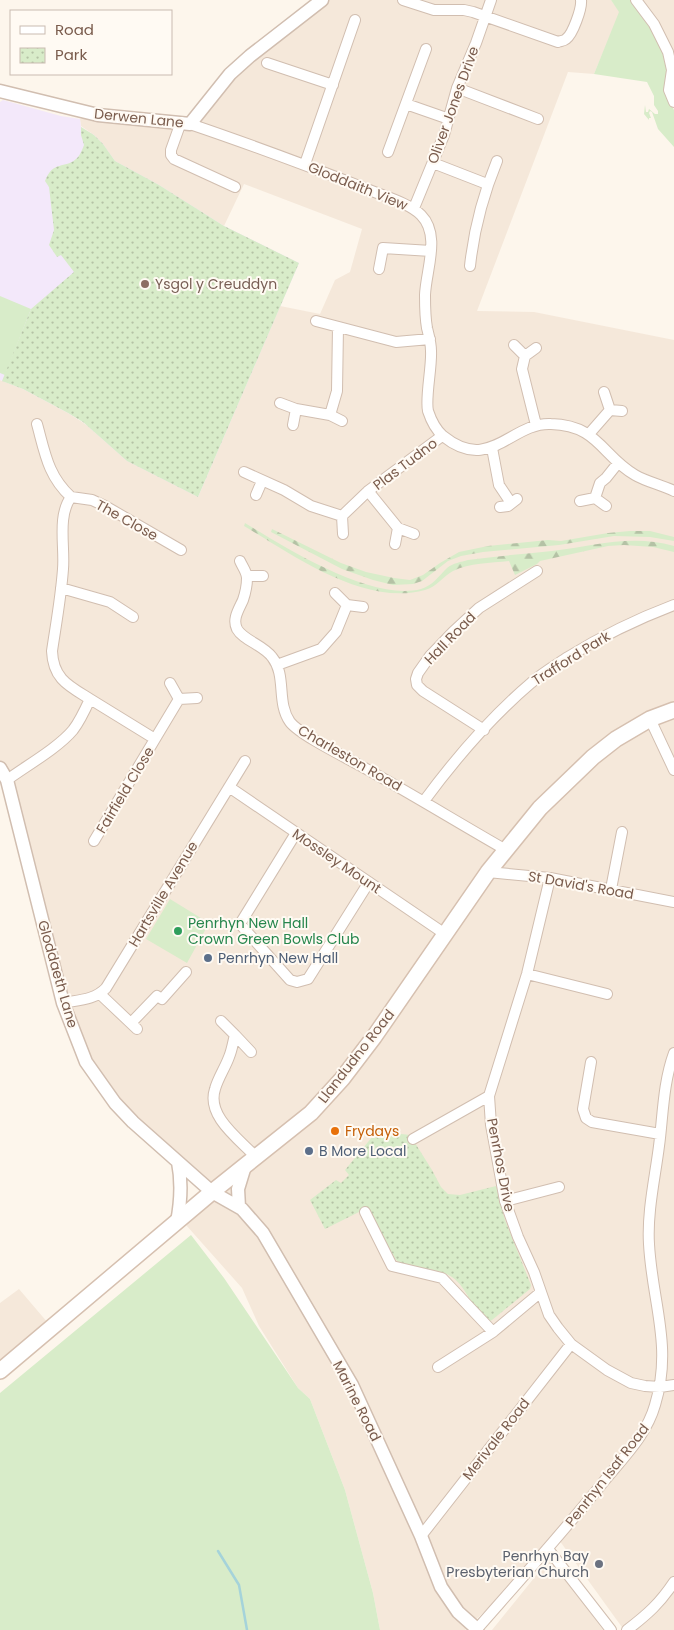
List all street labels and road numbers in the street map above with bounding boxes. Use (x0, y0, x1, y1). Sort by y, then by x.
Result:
street label: Oliver Jones Drive (422, 43, 484, 166)
street label: Derwen Lane (93, 103, 185, 133)
street label: Gloddaith View (305, 157, 411, 215)
street label: Plas Tudno (369, 433, 441, 495)
street label: The Close (92, 495, 162, 545)
street label: Hall Road (420, 607, 480, 669)
street label: Trafford Park (528, 626, 615, 690)
street label: Charleston Road (294, 720, 406, 796)
street label: Fairfield Close (91, 743, 159, 837)
street label: Mossley Mount (289, 824, 385, 898)
street label: Hartsville Avenue (124, 837, 203, 951)
street label: St David's Road (527, 866, 635, 904)
street label: Gloddaeth Lane (33, 918, 83, 1031)
street label: Llandudno Road (313, 1005, 399, 1107)
street label: Penrhos Drive (482, 1116, 520, 1214)
street label: Marine Road (328, 1357, 386, 1445)
street label: Merivale Road (458, 1394, 534, 1484)
street label: Penrhyn Isaf Road (560, 1419, 654, 1531)

